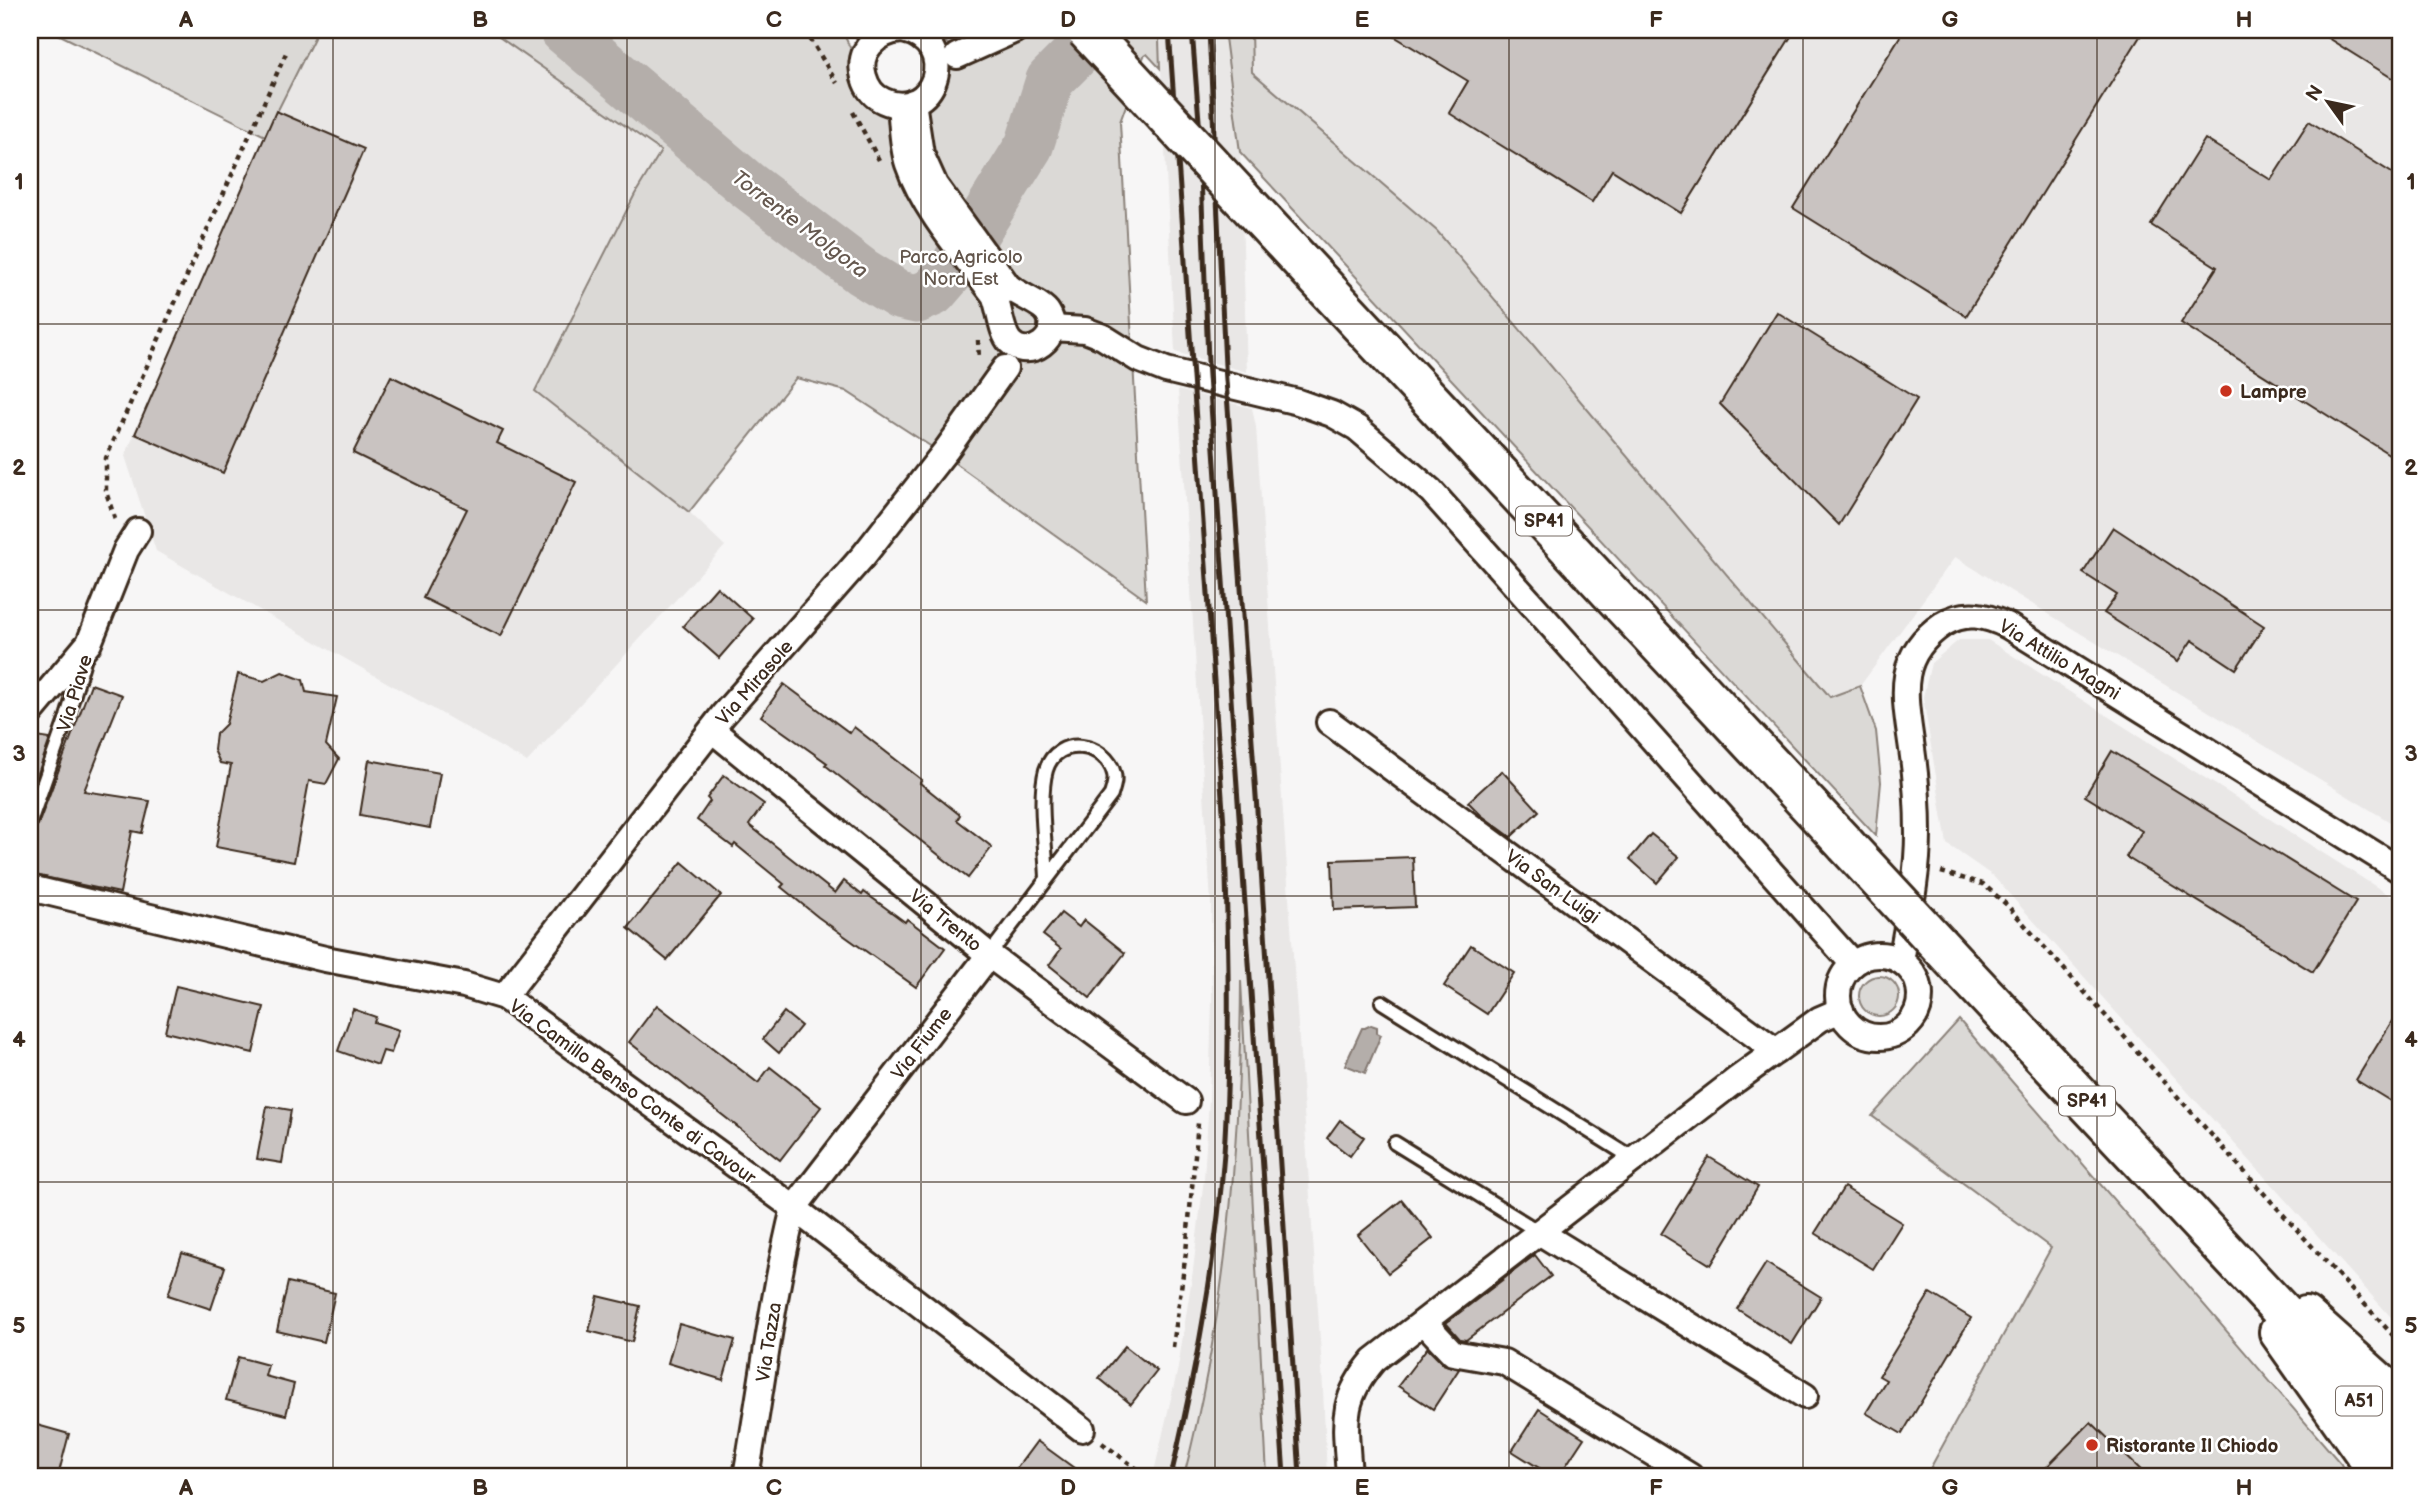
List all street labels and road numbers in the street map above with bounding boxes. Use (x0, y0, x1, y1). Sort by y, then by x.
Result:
road number: SP41 (1516, 506, 1572, 536)
street label: Via Attilio Magni (1994, 615, 2124, 706)
street label: Via Mirasole (712, 636, 798, 730)
street label: Via Piave (53, 652, 98, 735)
street label: Via San Luigi (1500, 845, 1604, 929)
street label: Via Trento (904, 885, 986, 957)
street label: Via Camillo Benso Conte di Cavour (504, 995, 761, 1190)
street label: Via Fiume (887, 1003, 958, 1085)
road number: SP41 (2059, 1086, 2115, 1116)
street label: Via Tazza (752, 1301, 787, 1384)
road number: A51 (2336, 1386, 2382, 1416)

